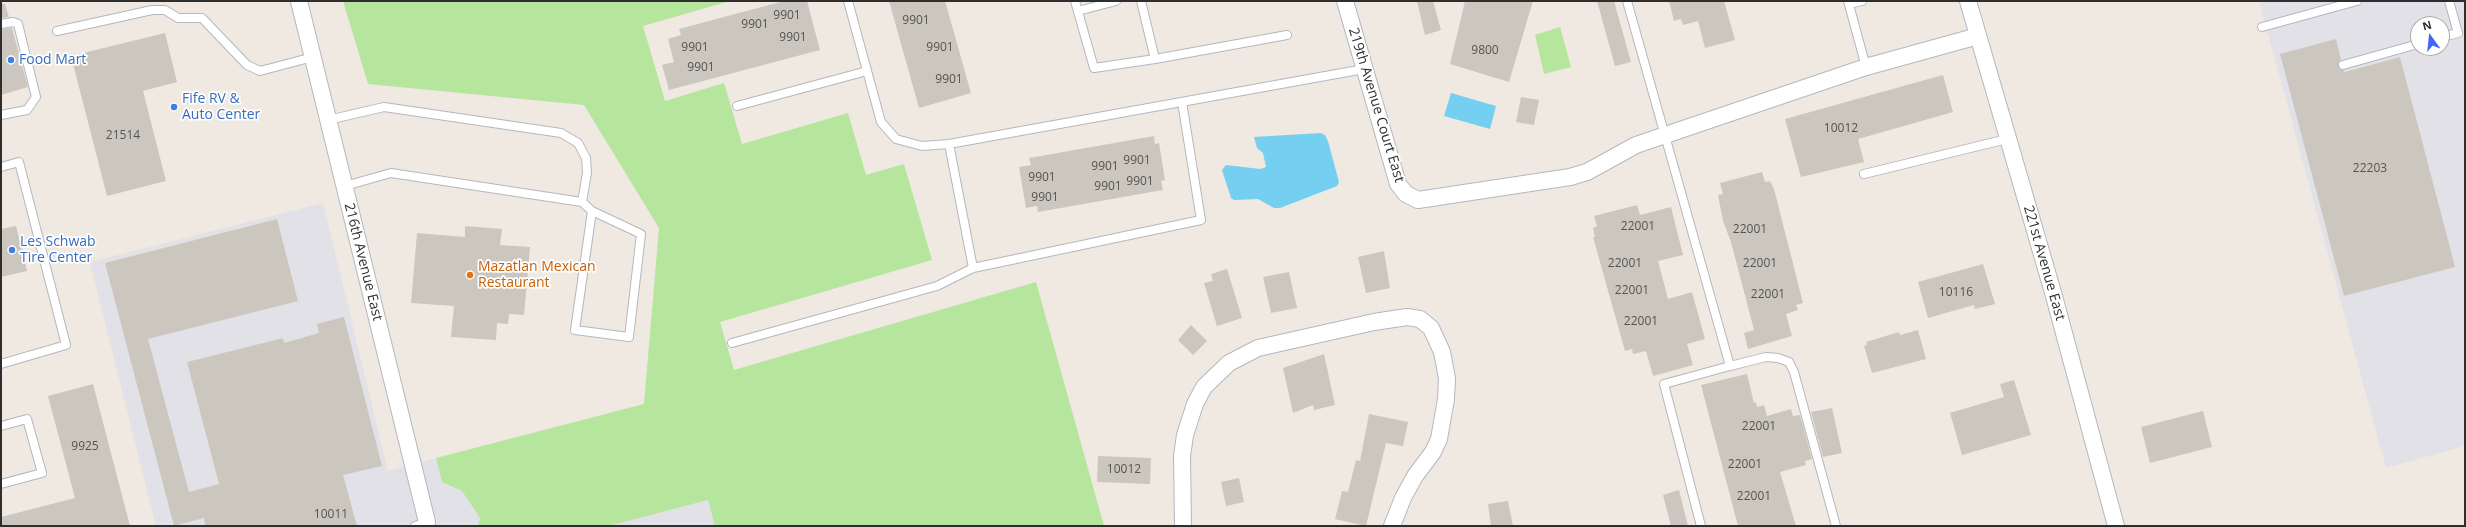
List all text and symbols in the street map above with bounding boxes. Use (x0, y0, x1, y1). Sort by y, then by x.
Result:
house number: 9901 (773, 9, 801, 23)
house number: 9901 (902, 14, 930, 28)
north arrow (2410, 16, 2450, 56)
text: N (2421, 16, 2433, 33)
house number: 9901 (741, 18, 769, 32)
street label: 219th Avenue Court East (1344, 26, 1408, 184)
house number: 9901 (779, 31, 807, 45)
house number: 9901 (681, 41, 709, 55)
house number: 9901 (926, 41, 954, 55)
house number: 9800 (1471, 44, 1499, 58)
place label: Food Mart (19, 52, 86, 68)
marker: Food Mart (6, 55, 16, 65)
house number: 9901 (687, 61, 715, 75)
house number: 9901 (935, 73, 963, 87)
place label: Fife RV & Auto Center (182, 91, 260, 124)
marker: Fife RV & Auto Center (169, 102, 179, 112)
house number: 10012 (1824, 122, 1858, 136)
house number: 21514 (106, 129, 140, 143)
house number: 9901 (1123, 154, 1151, 168)
house number: 9901 (1091, 160, 1119, 174)
house number: 22203 (2353, 162, 2387, 176)
house number: 9901 (1028, 171, 1056, 185)
house number: 9901 (1126, 175, 1154, 189)
house number: 9901 (1094, 180, 1122, 194)
house number: 9901 (1031, 191, 1059, 205)
street label: 216th Avenue East (340, 201, 386, 323)
street label: 221st Avenue East (2020, 204, 2068, 322)
house number: 22001 (1621, 220, 1655, 234)
house number: 22001 (1733, 223, 1767, 237)
place label: Les Schwab Tire Center (20, 234, 96, 266)
marker: Les Schwab Tire Center (7, 245, 17, 255)
house number: 22001 (1608, 257, 1642, 271)
house number: 22001 (1743, 257, 1777, 271)
place label: Mazatlan Mexican Restaurant (478, 259, 596, 292)
marker: Mazatlan Mexican Restaurant (465, 270, 475, 280)
house number: 22001 (1615, 284, 1649, 298)
house number: 10116 (1939, 286, 1973, 300)
house number: 22001 (1751, 288, 1785, 302)
house number: 22001 (1624, 315, 1658, 329)
house number: 22001 (1742, 420, 1776, 434)
house number: 9925 (71, 440, 99, 454)
house number: 22001 (1728, 458, 1762, 472)
house number: 10012 (1107, 463, 1141, 477)
house number: 22001 (1737, 490, 1771, 504)
house number: 10011 (314, 508, 348, 522)

